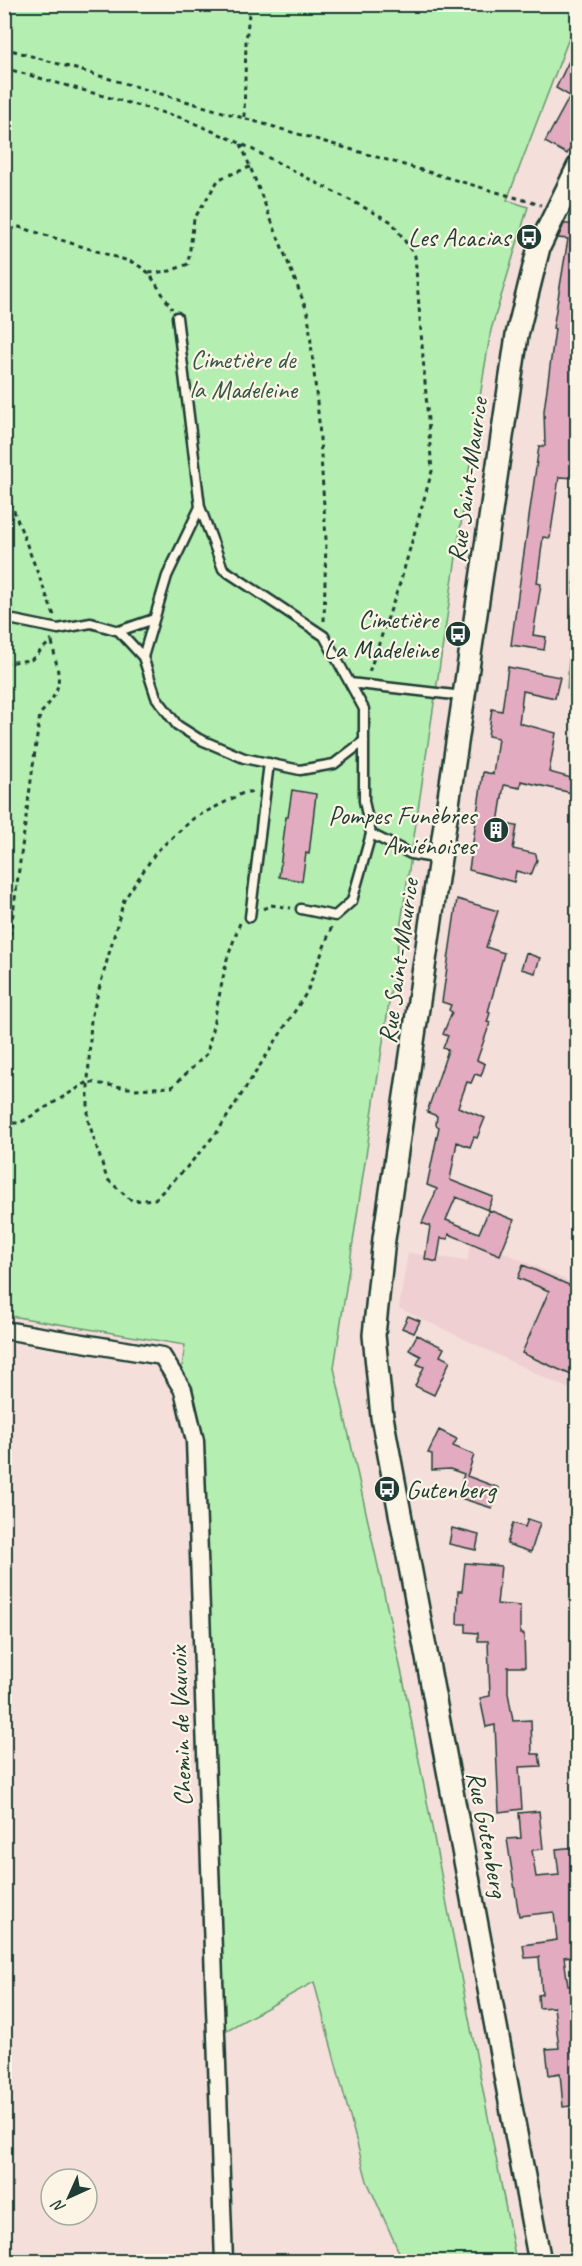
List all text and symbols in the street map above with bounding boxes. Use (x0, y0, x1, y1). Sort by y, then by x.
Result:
place label: Les Acacias (408, 221, 512, 254)
bus stop icon: Les Acacias (514, 222, 544, 252)
park label: Cimetière de la Madeleine (189, 343, 298, 406)
street label: Rue Saint-Maurice (440, 393, 496, 565)
place label: Cimetière La Madeleine (324, 603, 441, 666)
bus stop icon: Cimetière La Madeleine (443, 619, 473, 649)
place label: Pompes Funèbres Amiénoises (328, 799, 478, 862)
building icon: Pompes Funèbres Amiénoises (481, 815, 511, 845)
street label: Rue Saint-Maurice (371, 874, 427, 1046)
place label: Gutenberg (406, 1473, 497, 1506)
bus stop icon: Gutenberg (372, 1474, 402, 1504)
street label: Chemin de Vauvoix (161, 1643, 200, 1807)
street label: Rue Gutenberg (459, 1769, 516, 1901)
north arrow (39, 2167, 99, 2227)
text: N (46, 2194, 70, 2217)

